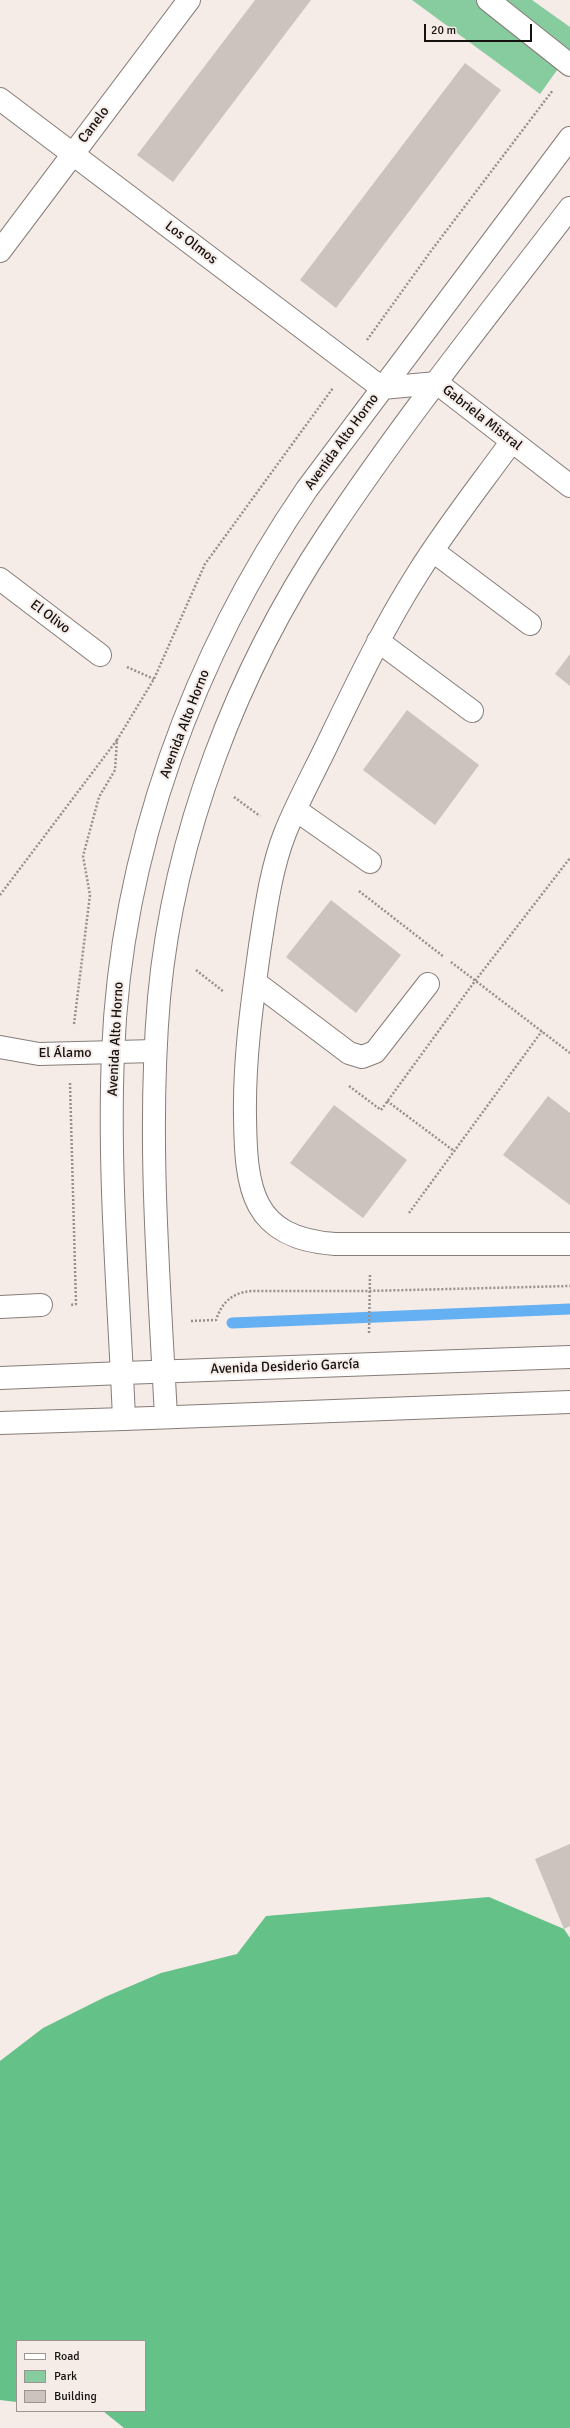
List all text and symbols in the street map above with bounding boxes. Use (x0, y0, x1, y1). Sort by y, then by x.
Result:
scale bar (426, 16, 534, 42)
text: 20 m (431, 23, 456, 38)
street label: Canelo (75, 103, 113, 147)
street label: Los Olmos (161, 218, 221, 268)
street label: Gabriela Mistral (439, 382, 525, 454)
street label: Avenida Alto Horno (301, 391, 383, 493)
street label: El Olivo (27, 597, 73, 637)
street label: Avenida Alto Horno (157, 667, 213, 781)
street label: Avenida Alto Horno (105, 981, 127, 1097)
street label: El Álamo (38, 1045, 92, 1061)
street label: Avenida Desiderio García (210, 1356, 360, 1378)
legend (16, 2340, 146, 2412)
text: Road (54, 2349, 80, 2364)
text: Park (54, 2369, 77, 2384)
text: Building (54, 2389, 97, 2404)

